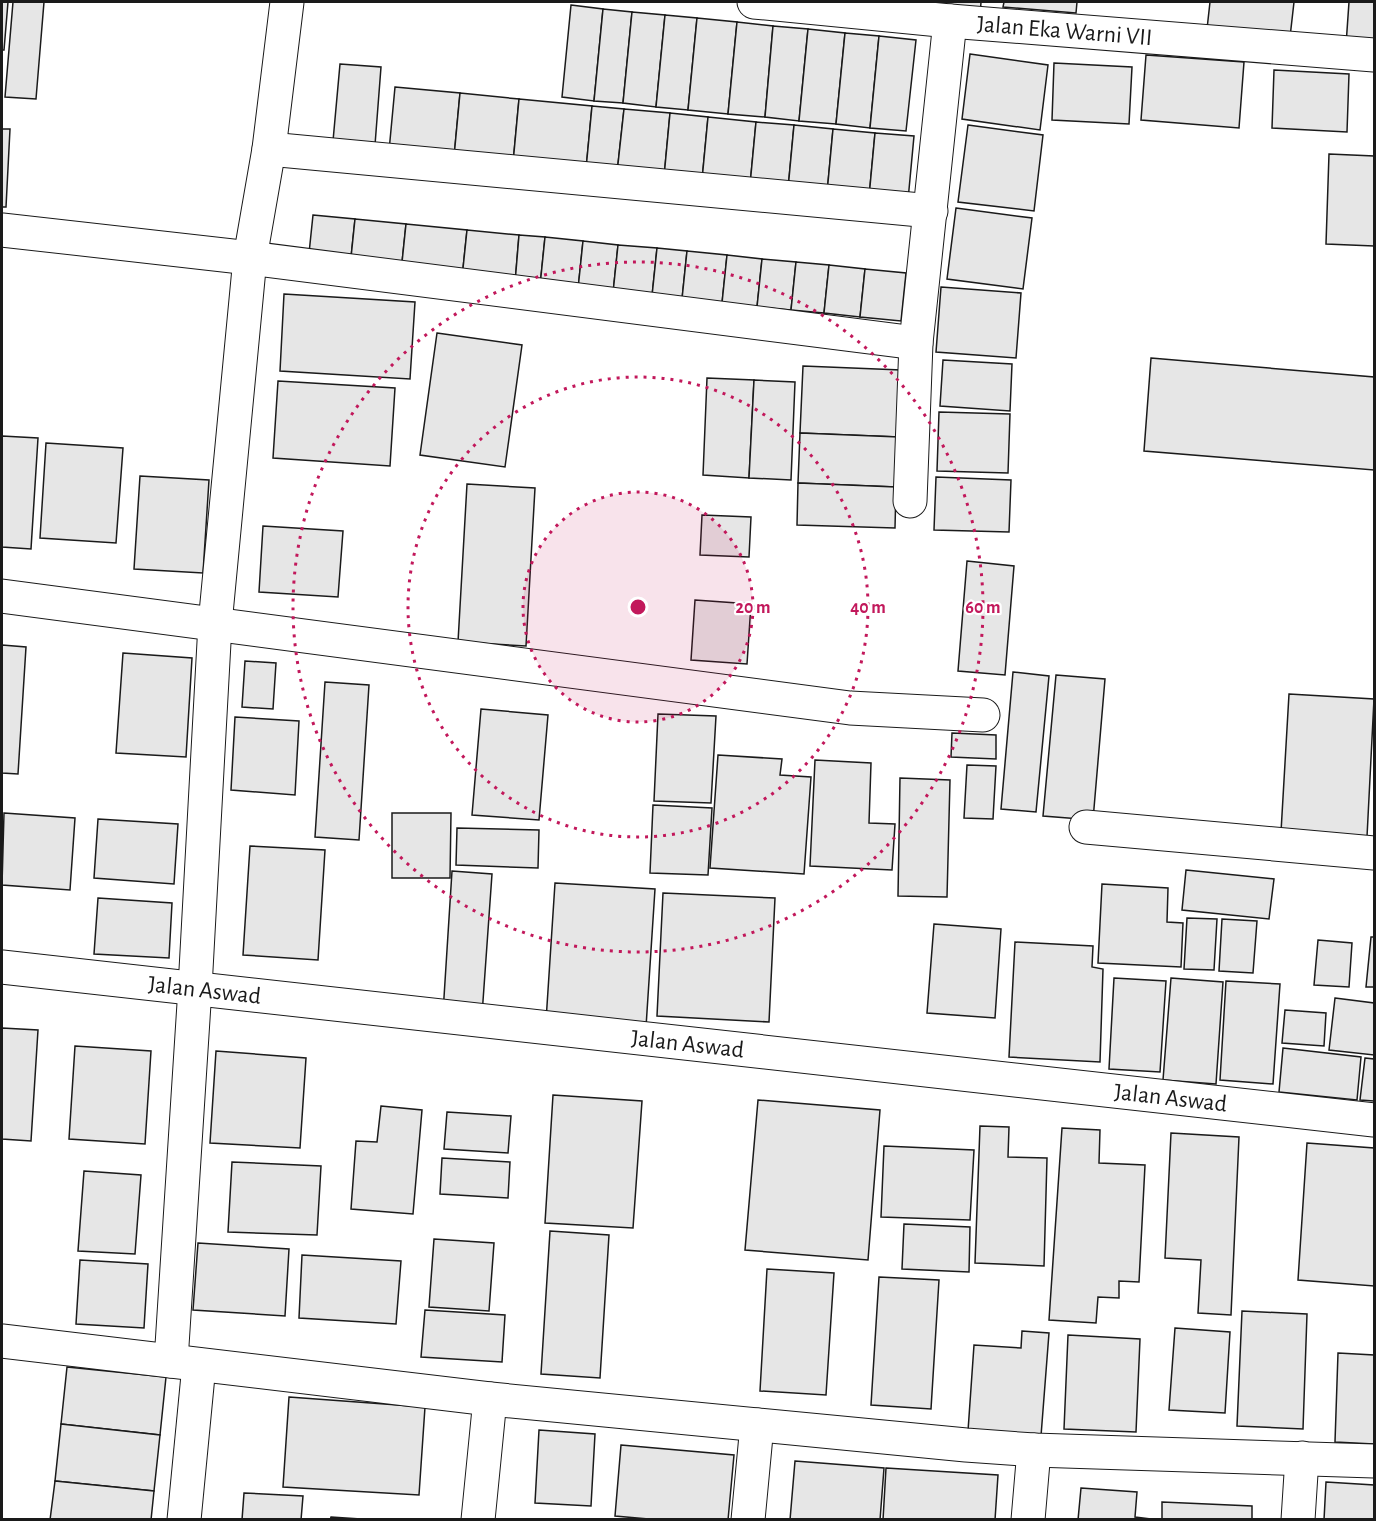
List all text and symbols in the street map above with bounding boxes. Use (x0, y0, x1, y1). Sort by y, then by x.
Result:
street label: Jalan Eka Warni VII (976, 12, 1153, 50)
centre of rings (628, 597, 648, 617)
text: 20 m (735, 599, 771, 617)
text: 40 m (850, 599, 886, 617)
text: 60 m (965, 599, 1001, 617)
street label: Jalan Aswad (147, 972, 262, 1009)
street label: Jalan Aswad (630, 1026, 745, 1063)
street label: Jalan Aswad (1113, 1080, 1228, 1117)

